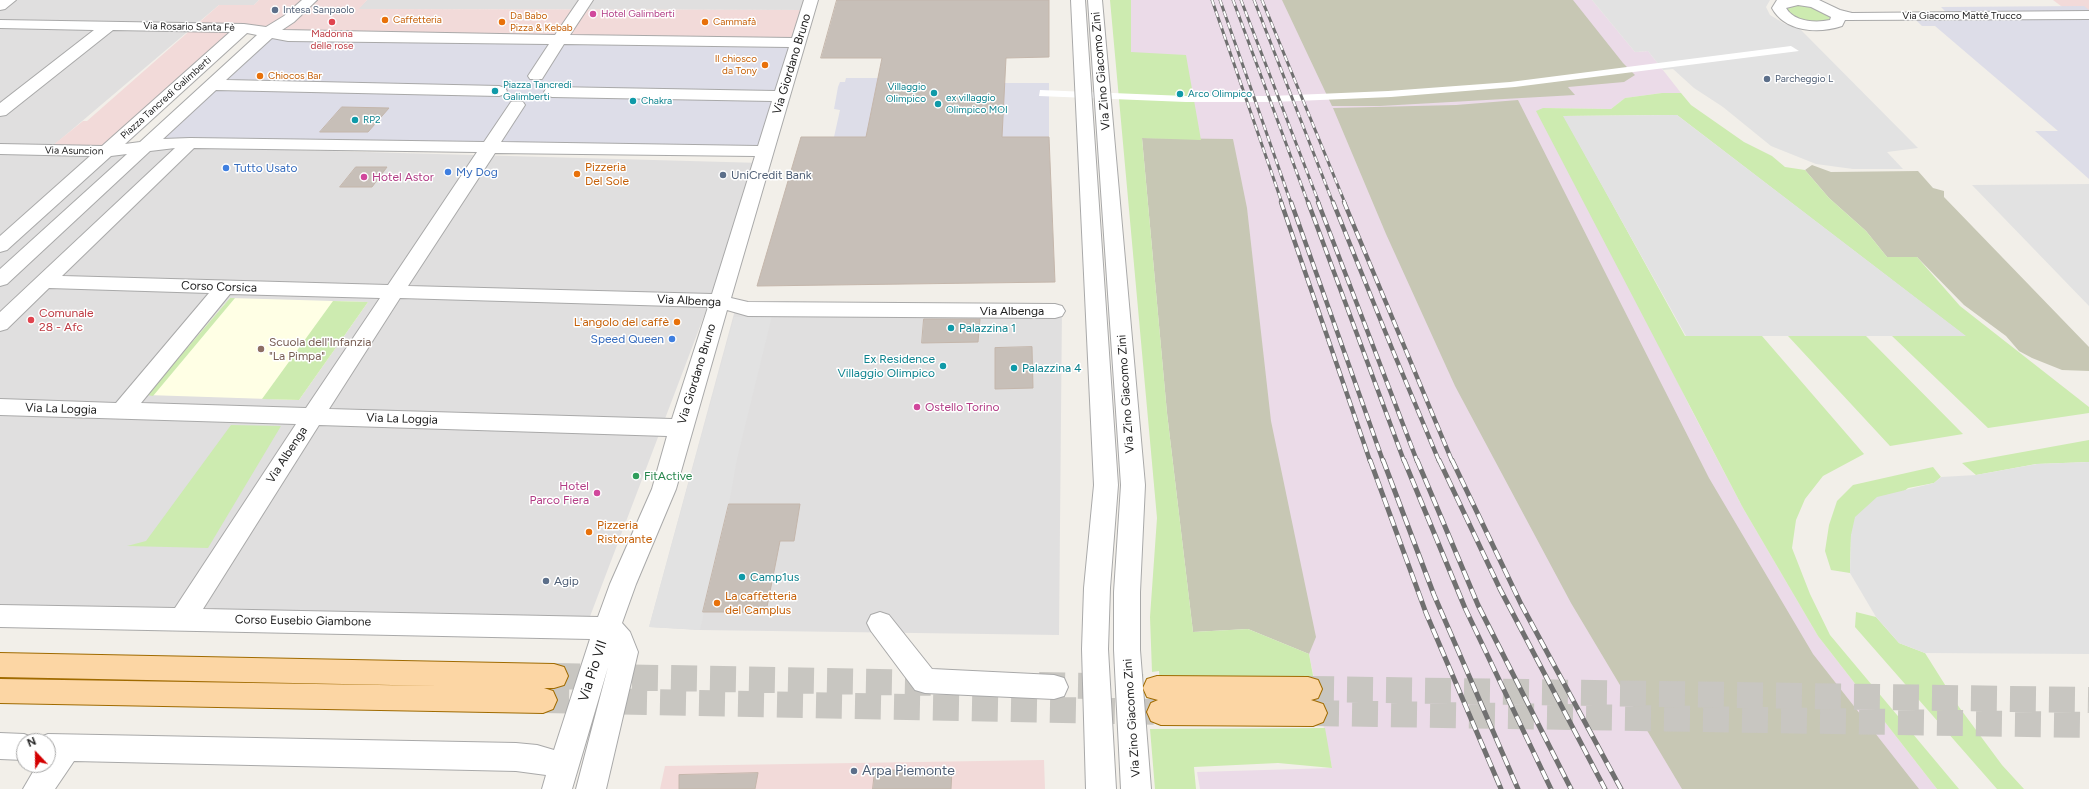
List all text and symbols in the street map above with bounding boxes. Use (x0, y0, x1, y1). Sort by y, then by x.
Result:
place label: Intesa Sanpaolo (283, 4, 354, 16)
marker: Intesa Sanpaolo (270, 5, 280, 15)
place label: Hotel Galimberti (601, 8, 675, 20)
marker: Hotel Galimberti (588, 9, 598, 19)
place label: Da Babo Pizza & Kebab (510, 10, 573, 34)
street label: Via Giacomo Mattè Trucco (1902, 10, 2022, 22)
street label: Via Zino Giacomo Zini (1089, 11, 1113, 131)
street label: Via Giordano Bruno (770, 12, 814, 116)
place label: Caffetteria (393, 14, 442, 26)
marker: Caffetteria (380, 15, 390, 25)
place label: Cammafà (713, 16, 756, 28)
marker: Madonna delle rose (327, 17, 337, 27)
marker: Da Babo Pizza & Kebab (497, 17, 507, 27)
marker: Cammafà (700, 17, 710, 27)
street label: Via Rosario Santa Fè (143, 20, 235, 34)
place label: Madonna delle rose (311, 28, 353, 52)
place label: Il chiosco da Tony (715, 53, 757, 76)
street label: Piazza Tancredi Galimberti (118, 54, 214, 142)
marker: Il chiosco da Tony (760, 60, 770, 70)
place label: Chiocos Bar (268, 70, 322, 82)
marker: Chiocos Bar (255, 71, 265, 81)
place label: Parcheggio L (1775, 73, 1833, 85)
marker: Parcheggio L (1762, 74, 1772, 84)
place label: Piazza Tancredi Galimberti (503, 79, 572, 102)
place label: Villaggio Olimpico (886, 81, 926, 104)
marker: Piazza Tancredi Galimberti (490, 86, 500, 96)
marker: Villaggio Olimpico (929, 88, 939, 98)
place label: Arco Olimpico (1188, 88, 1252, 100)
marker: Arco Olimpico (1175, 89, 1185, 99)
place label: ex villaggio Olimpico MOI (946, 92, 1008, 116)
place label: Chakra (641, 95, 672, 107)
marker: Chakra (628, 96, 638, 106)
marker: ex villaggio Olimpico MOI (933, 99, 943, 109)
place label: RP2 (363, 114, 381, 126)
marker: RP2 (350, 115, 360, 125)
street label: Via Asuncion (45, 144, 103, 158)
place label: Pizzeria Del Sole (585, 160, 629, 188)
place label: Tutto Usato (234, 161, 297, 175)
marker: Tutto Usato (221, 163, 231, 173)
place label: My Dog (456, 165, 498, 179)
marker: My Dog (443, 167, 453, 177)
place label: UniCredit Bank (731, 168, 812, 182)
marker: Pizzeria Del Sole (572, 169, 582, 179)
place label: Hotel Astor (372, 170, 434, 184)
marker: UniCredit Bank (718, 170, 728, 180)
marker: Hotel Astor (359, 172, 369, 182)
street label: Corso Corsica (181, 278, 257, 296)
street label: Via Albenga (656, 292, 722, 310)
street label: Via Albenga (980, 304, 1044, 318)
place label: Comunale 28 - Afc (39, 306, 94, 334)
marker: Comunale 28 - Afc (26, 315, 36, 325)
place label: L'angolo del caffè (574, 315, 669, 329)
marker: L'angolo del caffè (672, 317, 682, 327)
place label: Palazzina 1 (959, 321, 1016, 335)
street label: Via Giordano Bruno (675, 322, 719, 426)
marker: Palazzina 1 (946, 323, 956, 333)
place label: Speed Queen (591, 332, 664, 346)
marker: Speed Queen (667, 334, 677, 344)
street label: Via Zino Giacomo Zini (1115, 334, 1137, 454)
place label: Scuola dell'Infanzia "La Pimpa" (269, 335, 371, 363)
marker: Scuola dell'Infanzia "La Pimpa" (256, 344, 266, 354)
place label: Ex Residence Villaggio Olimpico (837, 352, 935, 380)
marker: Ex Residence Villaggio Olimpico (938, 361, 948, 371)
place label: Palazzina 4 (1022, 361, 1082, 375)
marker: Palazzina 4 (1009, 363, 1019, 373)
place label: Ostello Torino (925, 400, 1000, 414)
street label: Via La Loggia (25, 401, 97, 417)
marker: Ostello Torino (912, 402, 922, 412)
street label: Via La Loggia (366, 411, 438, 427)
street label: Via Albenga (263, 424, 311, 486)
place label: FitActive (644, 469, 692, 483)
marker: FitActive (631, 471, 641, 481)
place label: Hotel Parco Fiera (530, 479, 589, 507)
marker: Hotel Parco Fiera (592, 488, 602, 498)
place label: Pizzeria Ristorante (597, 518, 652, 546)
marker: Pizzeria Ristorante (584, 527, 594, 537)
place label: Camp1us (750, 570, 799, 584)
marker: Camp1us (737, 572, 747, 582)
place label: Agip (554, 574, 579, 588)
marker: Agip (541, 576, 551, 586)
place label: La caffetteria del Camplus (725, 589, 797, 617)
marker: La caffetteria del Camplus (712, 598, 722, 608)
street label: Corso Eusebio Giambone (235, 613, 371, 629)
street label: Via Pio VII (575, 638, 611, 704)
street label: Via Zino Giacomo Zini (1121, 658, 1143, 778)
north arrow (16, 733, 56, 773)
text: N (25, 735, 38, 750)
place label: Arpa Piemonte (862, 763, 955, 779)
marker: Arpa Piemonte (849, 766, 859, 776)

